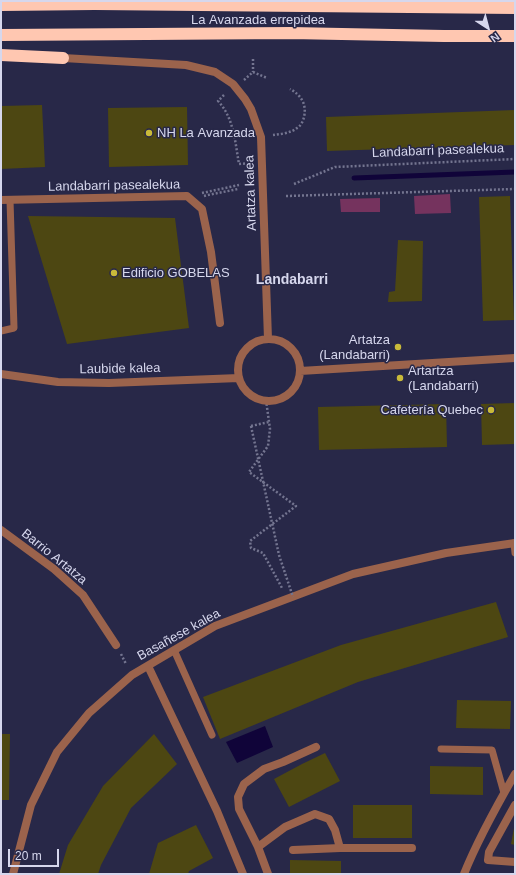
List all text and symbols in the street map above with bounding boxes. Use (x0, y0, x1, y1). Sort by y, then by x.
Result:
north arrow (468, 8, 508, 48)
street label: La Avanzada errepidea (191, 12, 325, 28)
text: N (488, 31, 502, 45)
place label: NH La Avanzada (157, 125, 255, 141)
marker: NH La Avanzada (144, 128, 154, 138)
street label: Landabarri pasealekua (372, 141, 504, 161)
street label: Artatza kalea (242, 155, 260, 231)
street label: Landabarri pasealekua (48, 177, 180, 195)
place label: Edificio GOBELAS (122, 265, 230, 281)
marker: Edificio GOBELAS (109, 268, 119, 278)
district label: Landabarri (256, 272, 328, 288)
place label: Artatza (Landabarri) (319, 332, 390, 363)
marker: Artatza (Landabarri) (393, 342, 403, 352)
street label: Laubide kalea (79, 360, 161, 378)
place label: Artartza (Landabarri) (408, 363, 479, 394)
marker: Artartza (Landabarri) (395, 373, 405, 383)
place label: Cafetería Quebec (380, 402, 483, 418)
marker: Cafetería Quebec (486, 405, 496, 415)
street label: Barrio Artatza (18, 526, 90, 588)
street label: Basañese kalea (135, 606, 223, 664)
scale bar (10, 841, 61, 867)
text: 20 m (15, 849, 42, 863)

